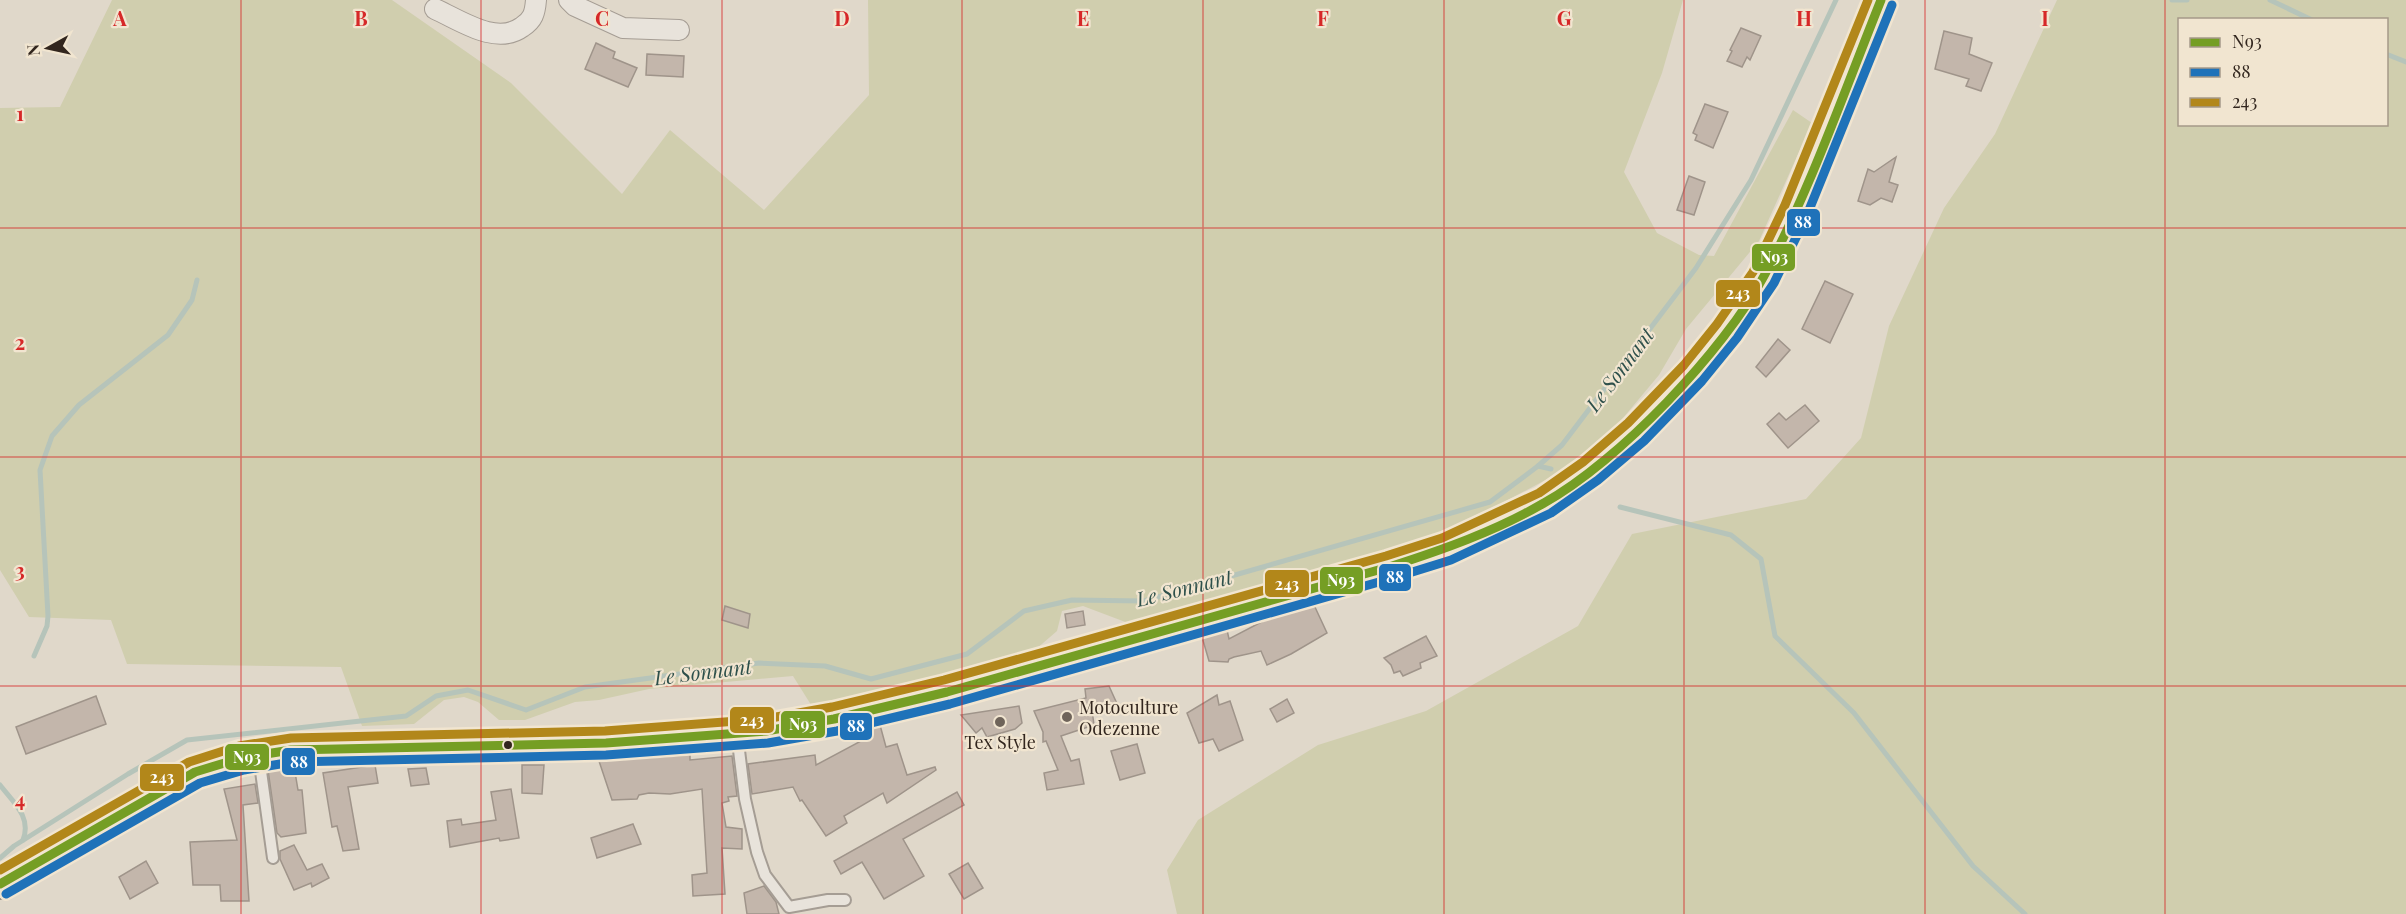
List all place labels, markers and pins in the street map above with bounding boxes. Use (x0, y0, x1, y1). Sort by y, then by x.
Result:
place label: Motoculture Odezenne (1079, 695, 1178, 740)
marker: Motoculture Odezenne (1060, 710, 1074, 724)
marker: Tex Style (993, 715, 1007, 729)
place label: Tex Style (964, 730, 1036, 754)
unlabelled marker (502, 739, 514, 751)

